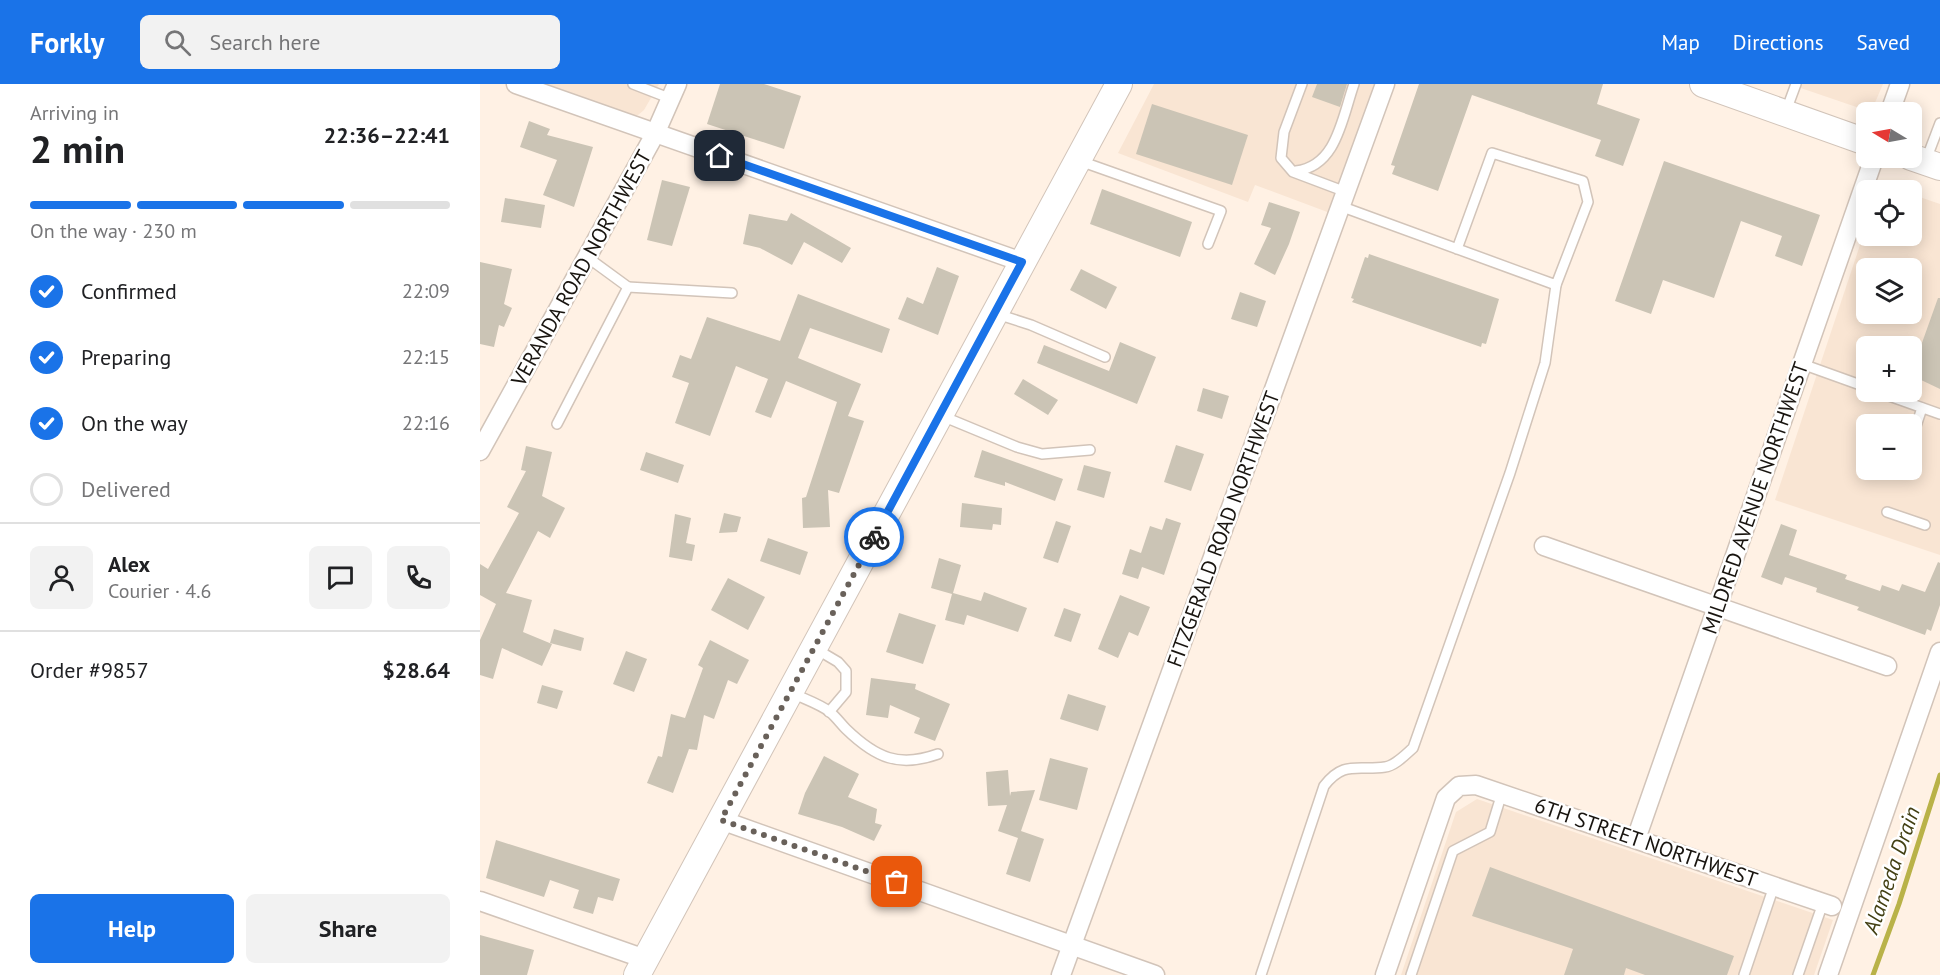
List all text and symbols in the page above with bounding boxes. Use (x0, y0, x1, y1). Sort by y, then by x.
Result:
search box (140, 15, 560, 69)
text: Forkly (30, 24, 104, 61)
icon: search (161, 26, 194, 59)
text: Search here (209, 28, 320, 56)
text: Map (1661, 29, 1700, 56)
text: Directions (1733, 29, 1824, 56)
text: Saved (1857, 29, 1910, 56)
text: Arriving in (30, 100, 119, 126)
north arrow (1856, 102, 1922, 168)
map controls (1856, 102, 1922, 480)
text: 22:36–22:41 (324, 121, 450, 149)
text: 2 min (30, 123, 125, 174)
pin (694, 130, 745, 181)
icon: home (703, 139, 736, 172)
street label: VERANDA ROAD NORTHWEST (504, 145, 657, 392)
button: locate (1856, 180, 1922, 246)
text: On the way · 230 m (30, 218, 197, 244)
button: layers (1856, 258, 1922, 324)
icon: check (30, 275, 63, 308)
text: Confirmed (81, 277, 177, 305)
text: 22:09 (402, 278, 450, 304)
button: + (1856, 336, 1922, 402)
icon: check (30, 341, 63, 374)
text: Preparing (81, 343, 171, 371)
text: 22:15 (402, 344, 450, 370)
street label: MILDRED AVENUE NORTHWEST (1696, 358, 1814, 638)
street label: FITZGERALD ROAD NORTHWEST (1160, 387, 1286, 671)
icon: check (30, 407, 63, 440)
text: On the way (81, 409, 188, 437)
text: 22:16 (402, 410, 450, 436)
button: − (1856, 414, 1922, 480)
text: Delivered (81, 475, 171, 503)
courier (844, 507, 904, 567)
icon: bike (858, 521, 891, 554)
button: person (30, 546, 93, 609)
button: chat (309, 546, 372, 609)
button: phone (387, 546, 450, 609)
text: Alex (108, 550, 150, 578)
text: Courier · 4.6 (108, 578, 211, 604)
text: Order #9857 (30, 656, 149, 684)
text: $28.64 (382, 656, 450, 684)
street label: 6TH STREET NORTHWEST (1531, 791, 1761, 893)
water label: Alameda Drain (1856, 803, 1926, 938)
pin (871, 856, 922, 907)
icon: bag (880, 865, 913, 898)
button: Help (30, 894, 234, 963)
button: Share (246, 894, 450, 963)

